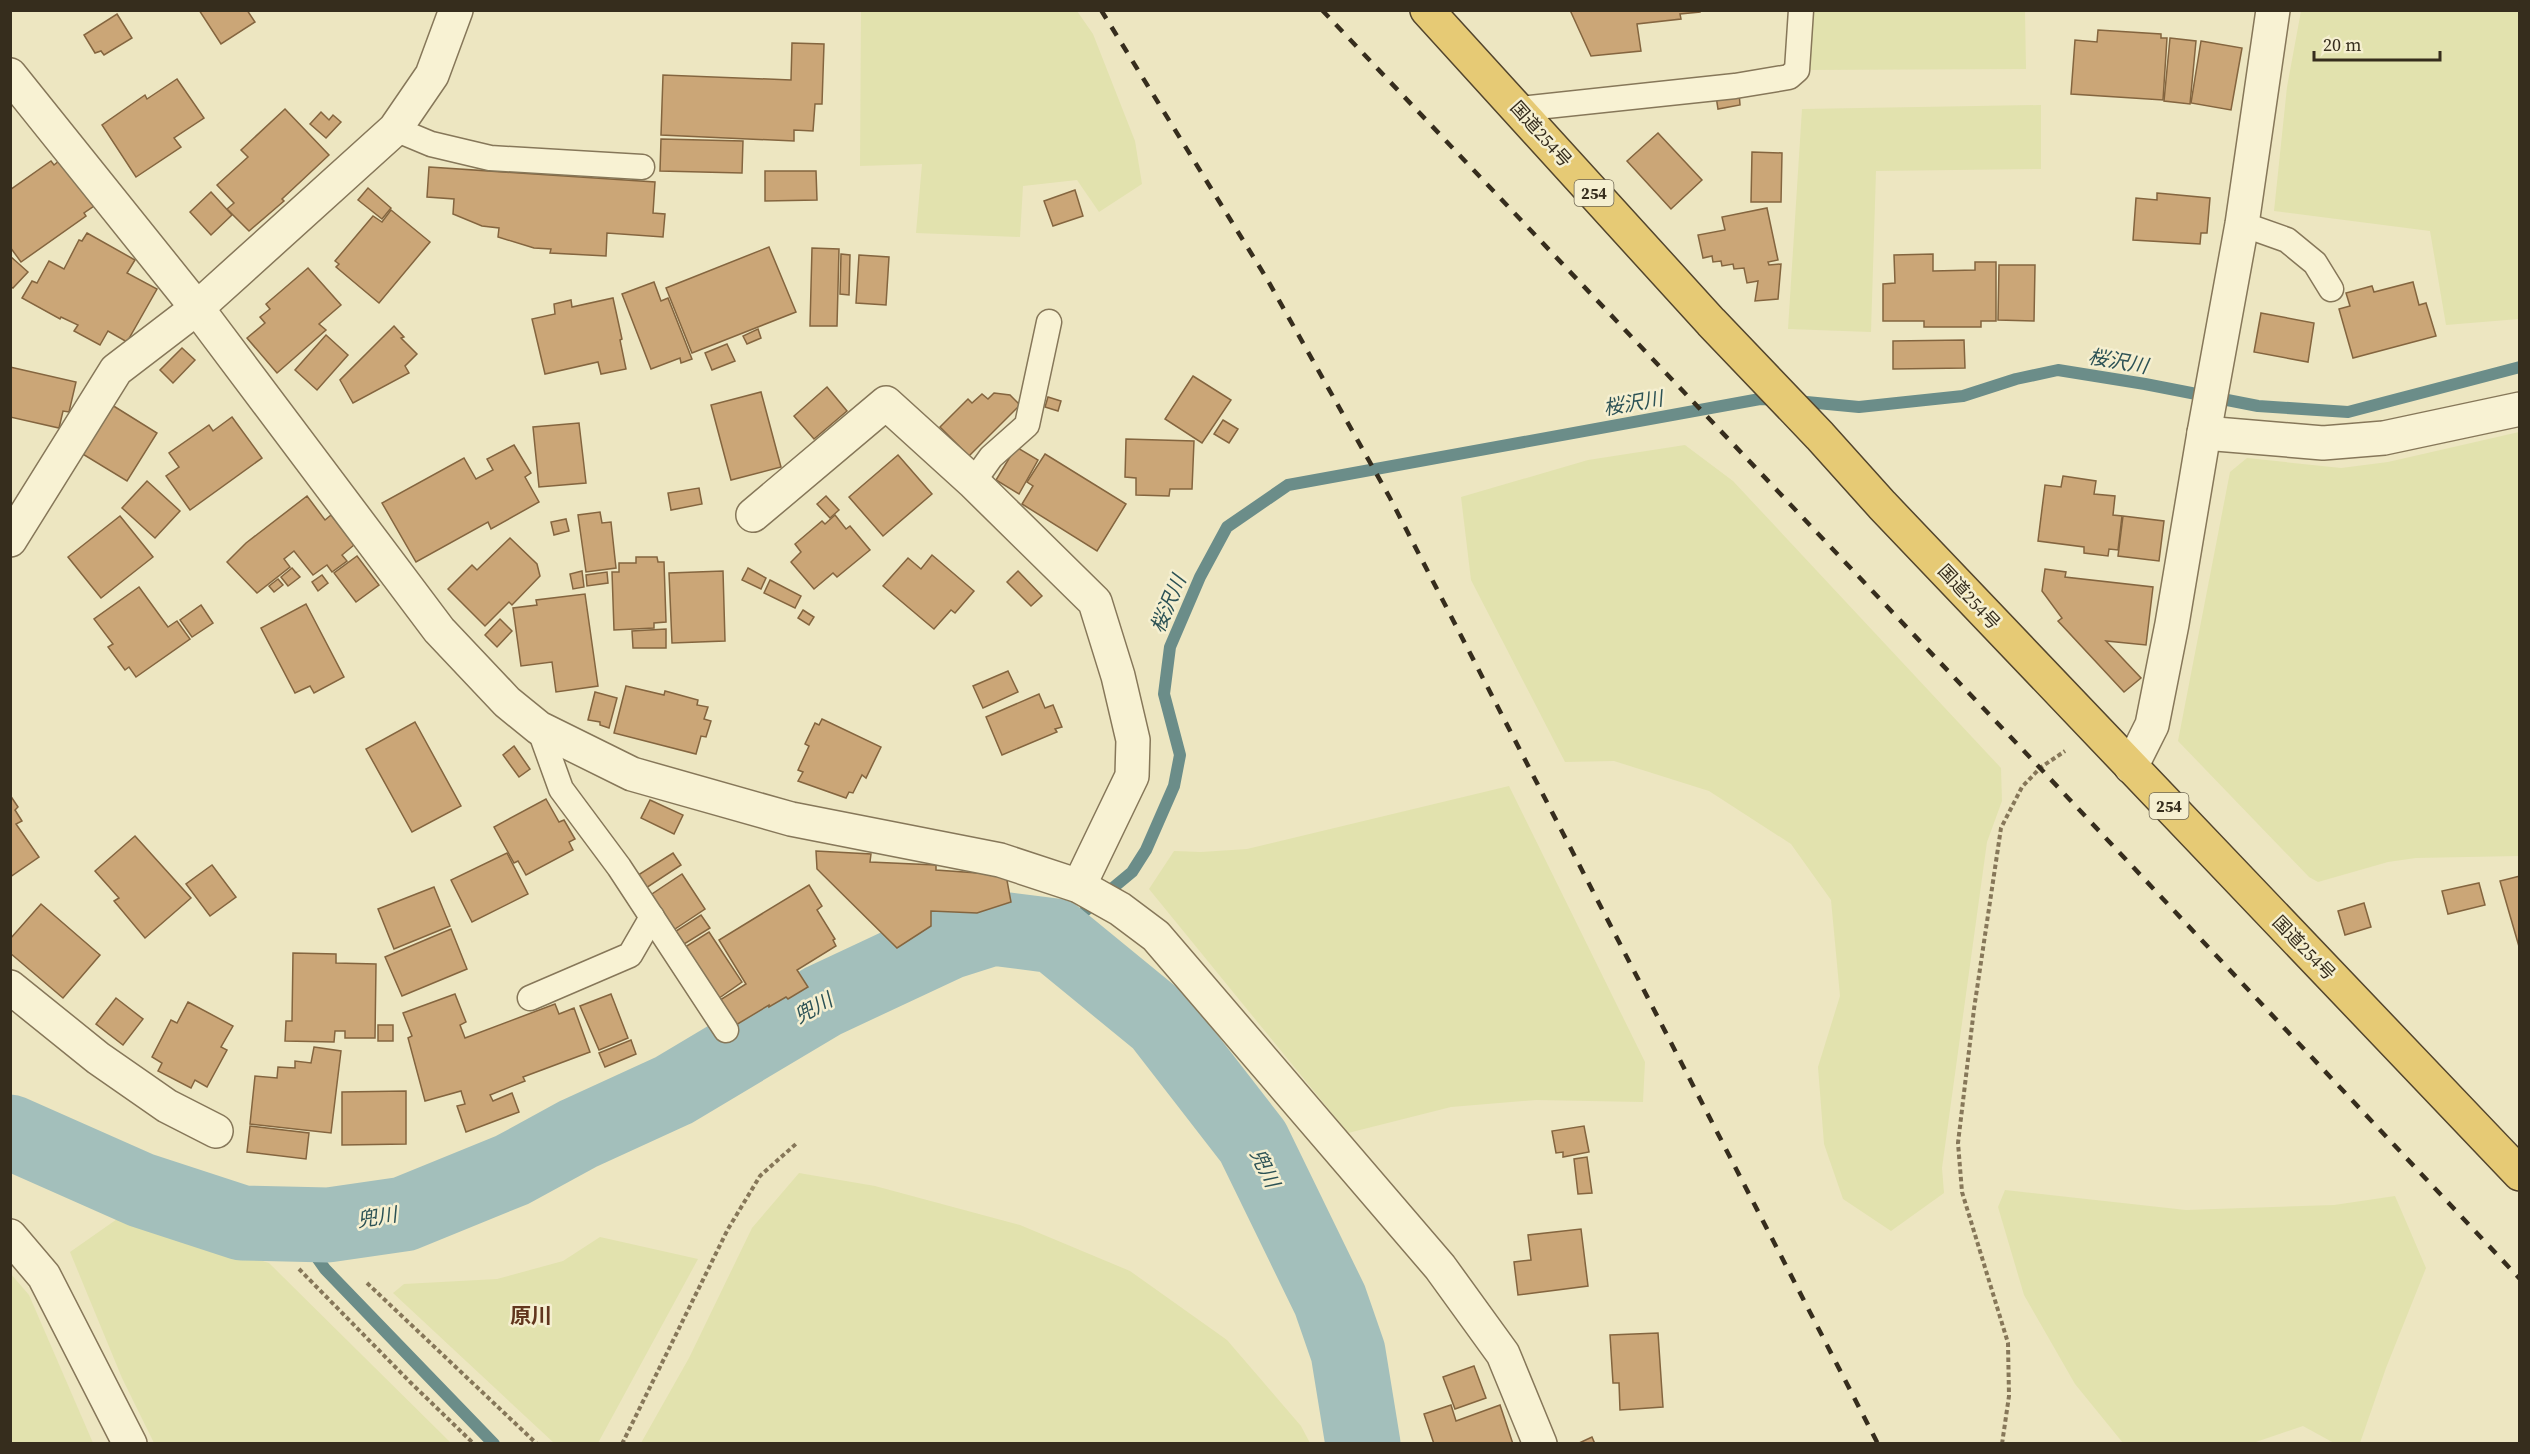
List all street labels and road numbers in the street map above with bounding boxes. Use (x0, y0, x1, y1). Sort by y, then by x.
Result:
street label: 国道254号 (1505, 95, 1578, 172)
road number: 254 (1574, 180, 1614, 206)
street label: 国道254号 (1933, 559, 2006, 635)
road number: 254 (2150, 793, 2188, 819)
street label: 国道254号 (2267, 910, 2341, 985)

